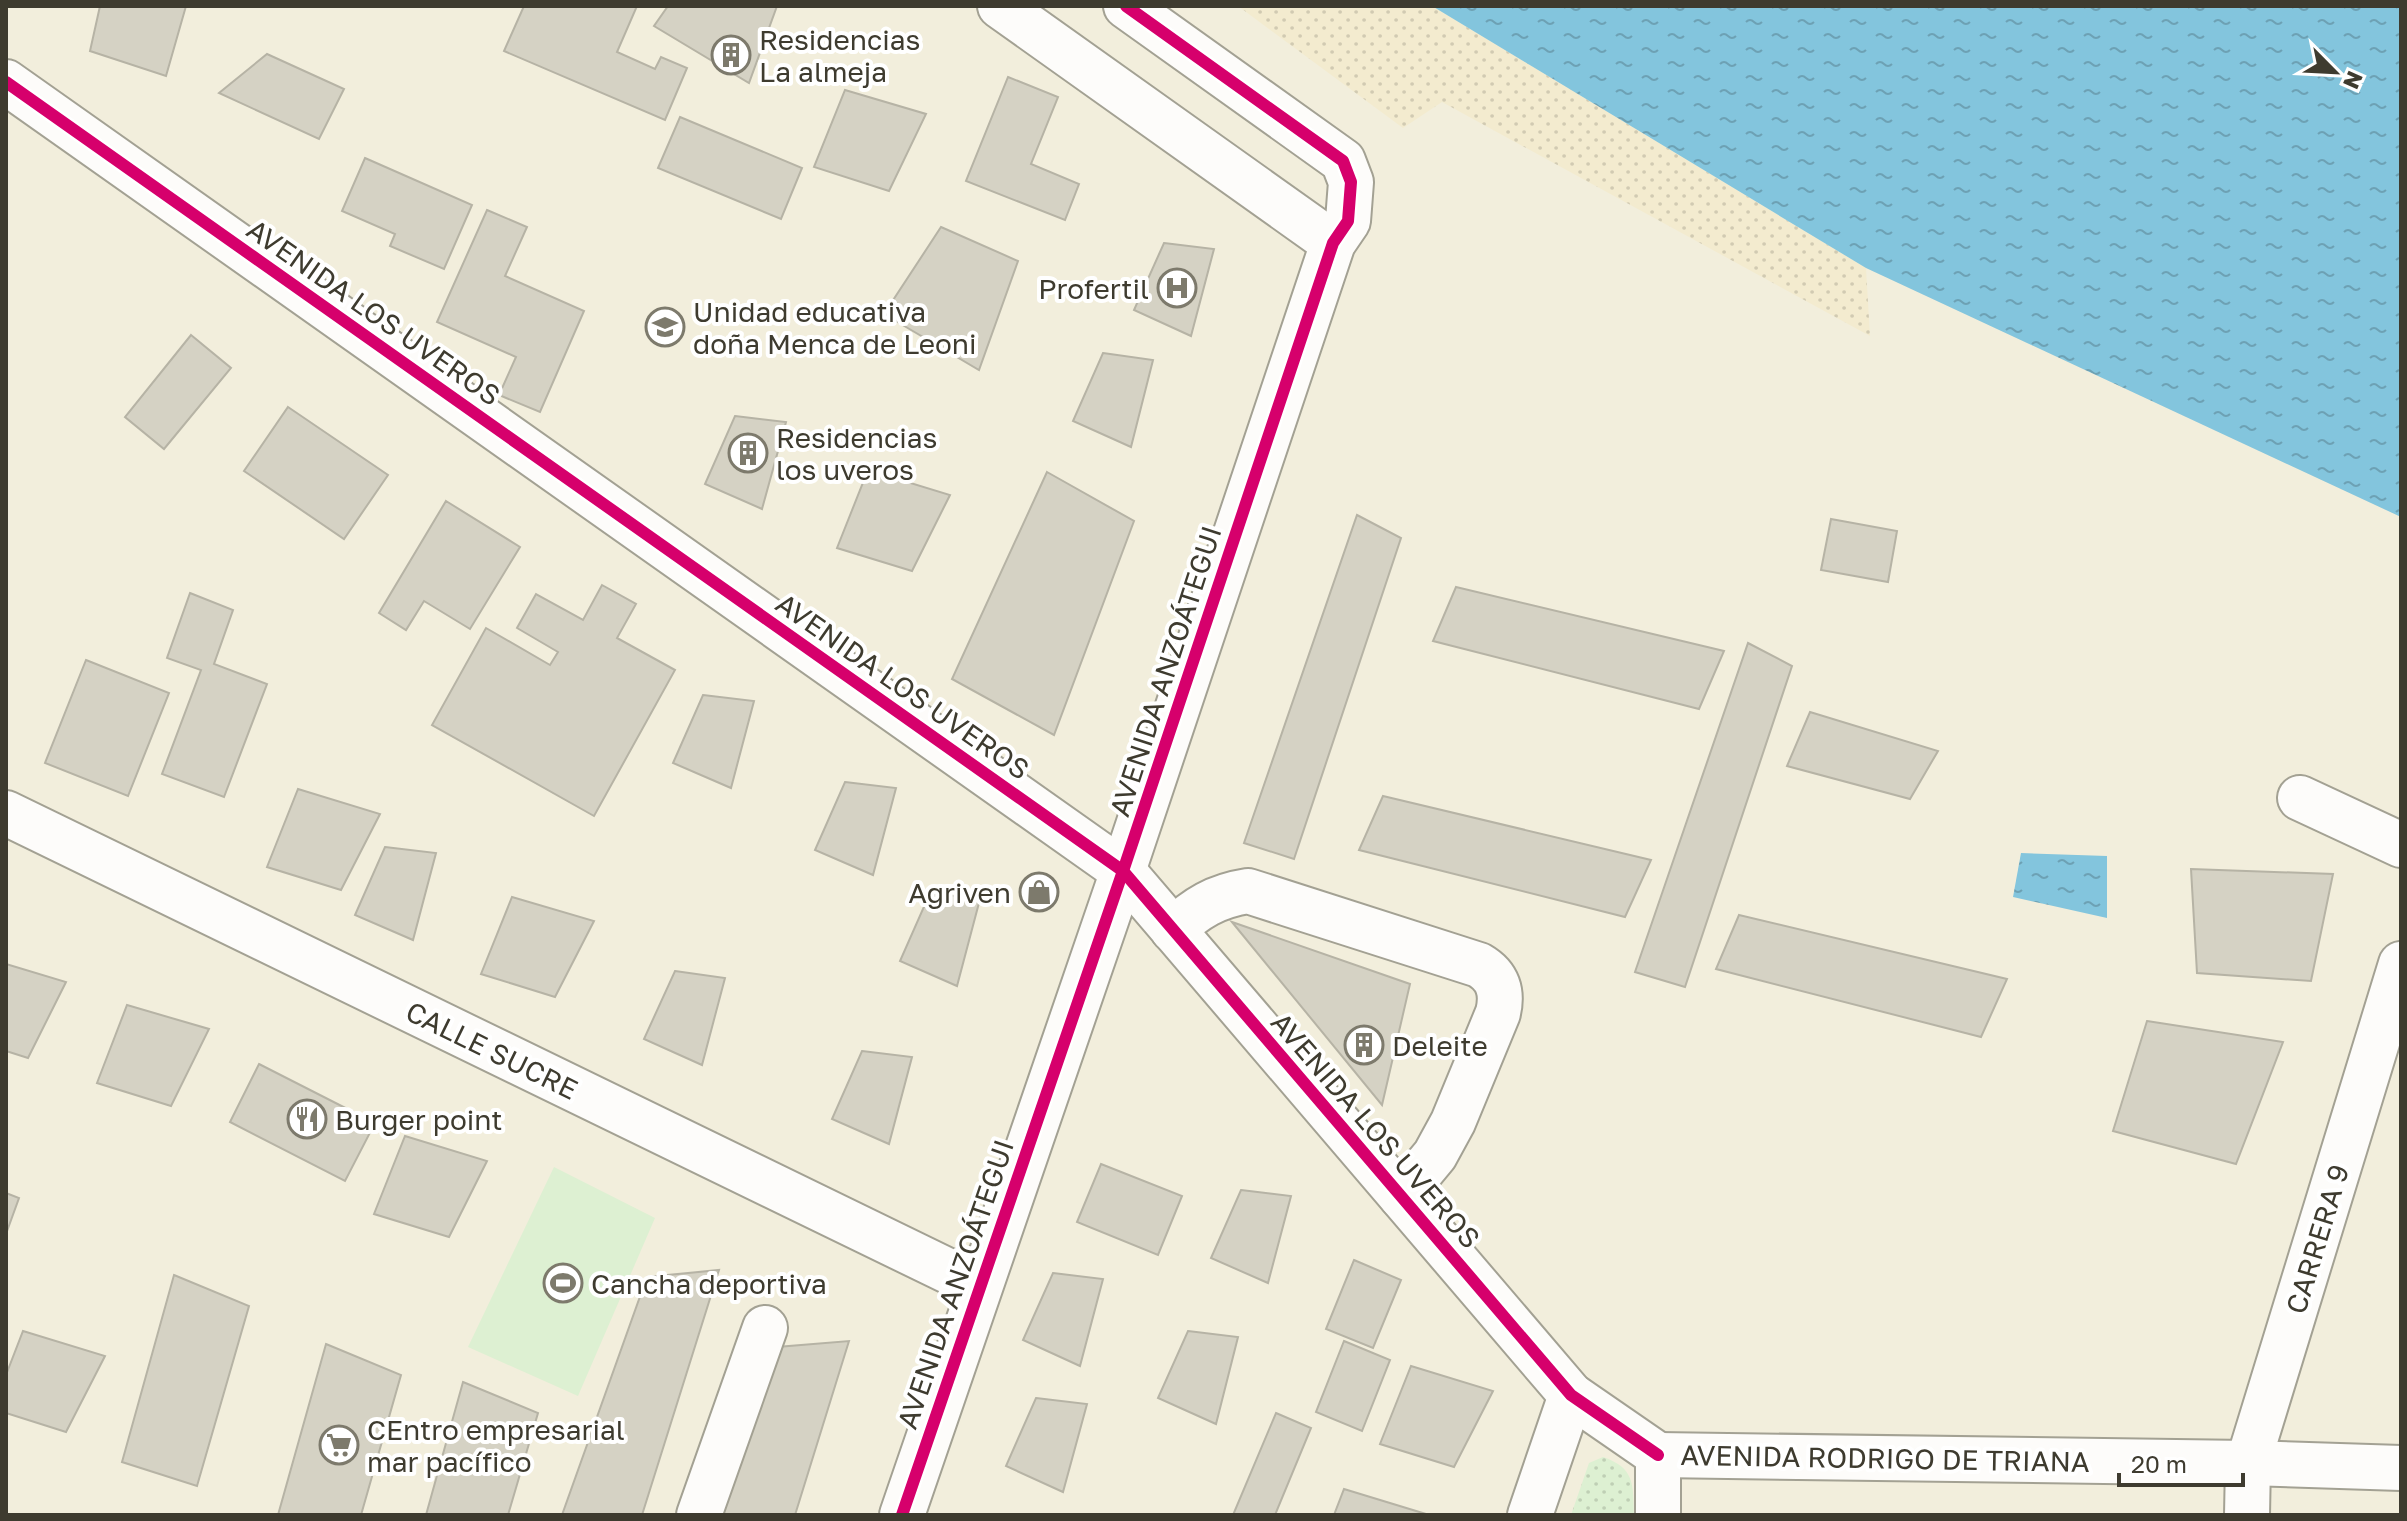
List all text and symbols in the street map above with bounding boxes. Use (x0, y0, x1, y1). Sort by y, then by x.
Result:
place label: Residencias La almeja (759, 23, 920, 88)
north arrow (2295, 32, 2375, 112)
building icon: Residencias La almeja (710, 34, 752, 76)
text: N (2338, 67, 2369, 93)
street label: AVENIDA LOS UVEROS (241, 212, 507, 412)
hospital icon: Profertil (1156, 267, 1198, 309)
place label: Profertil (1038, 272, 1149, 305)
place label: Unidad educativa doña Menca de Leoni (693, 295, 977, 360)
school or university icon: Unidad educativa doña Menca de Leoni (644, 306, 686, 348)
place label: Residencias los uveros (776, 421, 937, 486)
building icon: Residencias los uveros (727, 432, 769, 474)
street label: AVENIDA ANZOÁTEGUI (1102, 522, 1228, 820)
street label: AVENIDA LOS UVEROS (770, 586, 1036, 786)
shop icon: Agriven (1018, 871, 1060, 913)
place label: Agriven (908, 876, 1011, 909)
street label: CALLE SUCRE (401, 994, 583, 1106)
street label: AVENIDA LOS UVEROS (1265, 1005, 1487, 1255)
building icon: Deleite (1343, 1024, 1385, 1066)
place label: Deleite (1392, 1029, 1488, 1062)
restaurant icon: Burger point (286, 1098, 328, 1140)
place label: Burger point (335, 1103, 502, 1136)
street label: AVENIDA ANZOÁTEGUI (890, 1135, 1020, 1433)
street label: CARRERA 9 (2279, 1160, 2355, 1318)
sports icon: Cancha deportiva (542, 1262, 584, 1304)
place label: Cancha deportiva (591, 1267, 827, 1300)
place label: CEntro empresarial mar pacífico (367, 1413, 625, 1478)
supermarket icon: CEntro empresarial mar pacífico (318, 1424, 360, 1466)
scale bar (2119, 1437, 2243, 1487)
street label: AVENIDA RODRIGO DE TRIANA (1680, 1438, 2090, 1478)
text: 20 m (2131, 1449, 2187, 1478)

